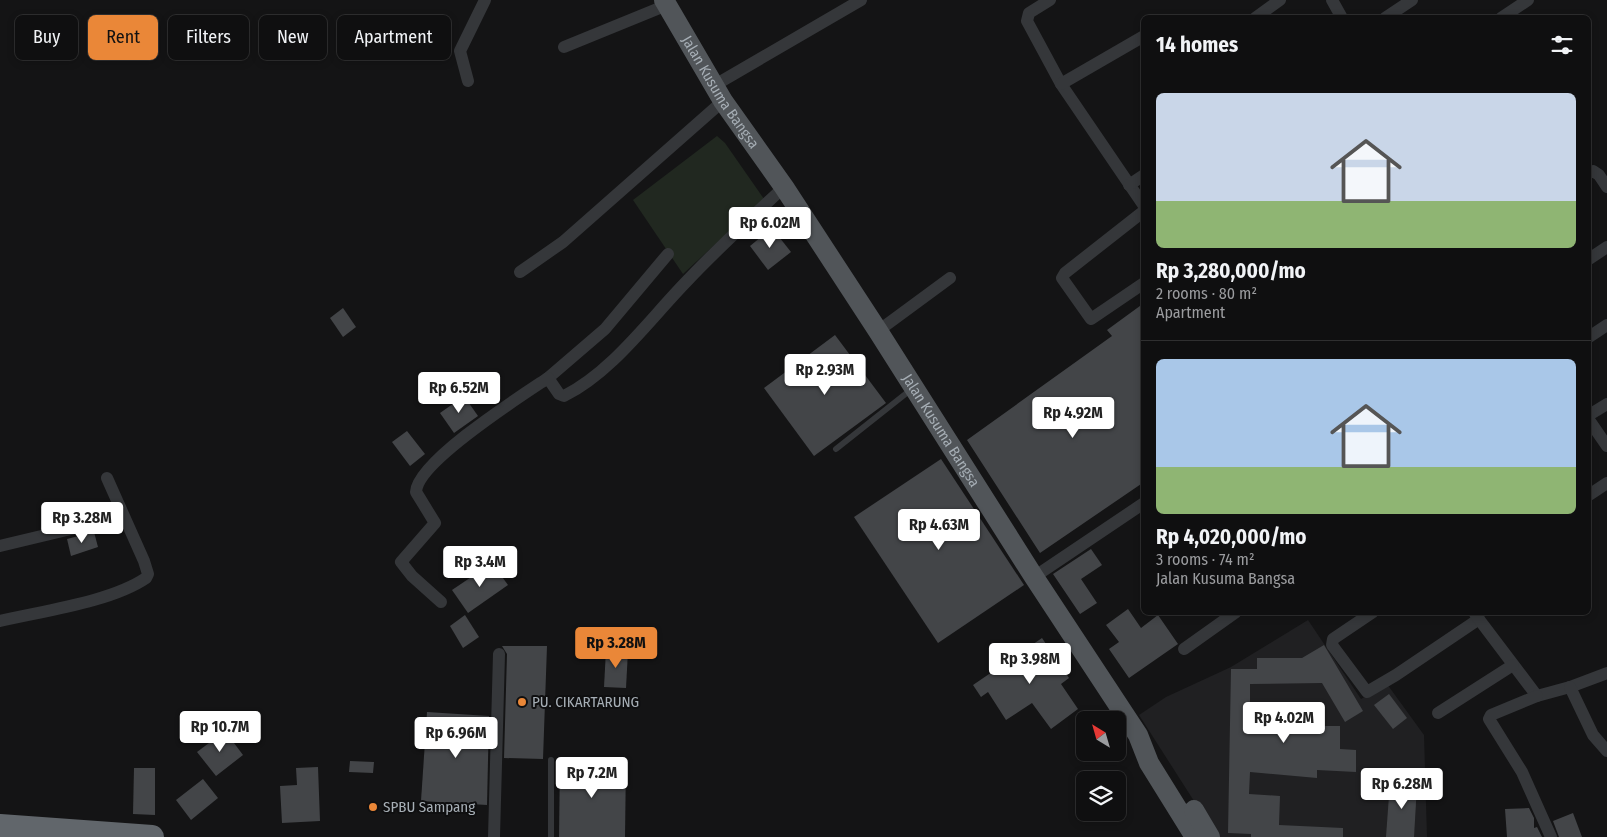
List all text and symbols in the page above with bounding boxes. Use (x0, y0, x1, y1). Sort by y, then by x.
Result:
chip: Buy (15, 15, 78, 60)
chip: Rent (88, 15, 158, 60)
chip: Filters (168, 15, 249, 60)
chip: New (259, 15, 327, 60)
chip: Apartment (337, 15, 451, 60)
icon: filters (1548, 31, 1576, 59)
street label: Jalan Kusuma Bangsa (678, 32, 763, 152)
text: 14 homes (1156, 32, 1238, 58)
icon: home (1321, 126, 1411, 216)
pin: Rp 6.02M (718, 206, 822, 249)
text: Rp 6.02M (740, 213, 800, 232)
text: Rp 3,280,000/mo (1156, 258, 1306, 284)
text: 2 rooms · 80 m² (1156, 284, 1257, 303)
text: Apartment (1156, 303, 1225, 322)
pin: Rp 2.93M (773, 354, 877, 396)
text: Rp 2.93M (796, 360, 854, 379)
street label: Jalan Kusuma Bangsa (898, 370, 984, 490)
pin: Rp 6.52M (407, 372, 511, 414)
text: Rp 6.52M (429, 378, 489, 397)
icon: home (1321, 391, 1411, 481)
pin: Rp 4.92M (1021, 396, 1125, 439)
text: Rp 4.92M (1043, 403, 1103, 422)
pin: Rp 3.28M (30, 502, 134, 544)
text: Rp 3.28M (52, 508, 112, 527)
pin: Rp 4.63M (887, 508, 991, 551)
text: Rp 4.63M (909, 515, 969, 534)
text: Rp 4,020,000/mo (1156, 524, 1307, 550)
pin: Rp 3.4M (434, 546, 526, 588)
text: 3 rooms · 74 m² (1156, 550, 1254, 569)
text: Rp 3.4M (454, 552, 506, 571)
text: Jalan Kusuma Bangsa (1156, 569, 1295, 588)
pin: Rp 3.28M (564, 626, 668, 669)
text: Rp 3.28M (586, 633, 646, 652)
pin: Rp 3.98M (978, 642, 1082, 685)
text: Rp 3.98M (1000, 649, 1060, 668)
place label: PU. CIKARTARUNG (532, 693, 639, 711)
marker: PU. CIKARTARUNG (516, 696, 528, 708)
pin: Rp 4.02M (1232, 702, 1336, 744)
text: Rp 4.02M (1254, 708, 1314, 727)
pin: Rp 10.7M (168, 710, 272, 753)
north arrow (1076, 711, 1126, 761)
map controls (1076, 711, 1126, 821)
pin: Rp 6.96M (404, 716, 508, 759)
text: Rp 10.7M (191, 717, 249, 736)
text: Rp 6.96M (426, 723, 486, 742)
pin: Rp 7.2M (546, 756, 638, 799)
text: Rp 7.2M (567, 763, 617, 782)
pin: Rp 6.28M (1350, 768, 1454, 810)
button: layers (1076, 771, 1126, 821)
text: Rp 6.28M (1372, 774, 1432, 793)
place label: SPBU Sampang (383, 798, 475, 816)
marker: SPBU Sampang (367, 801, 379, 813)

